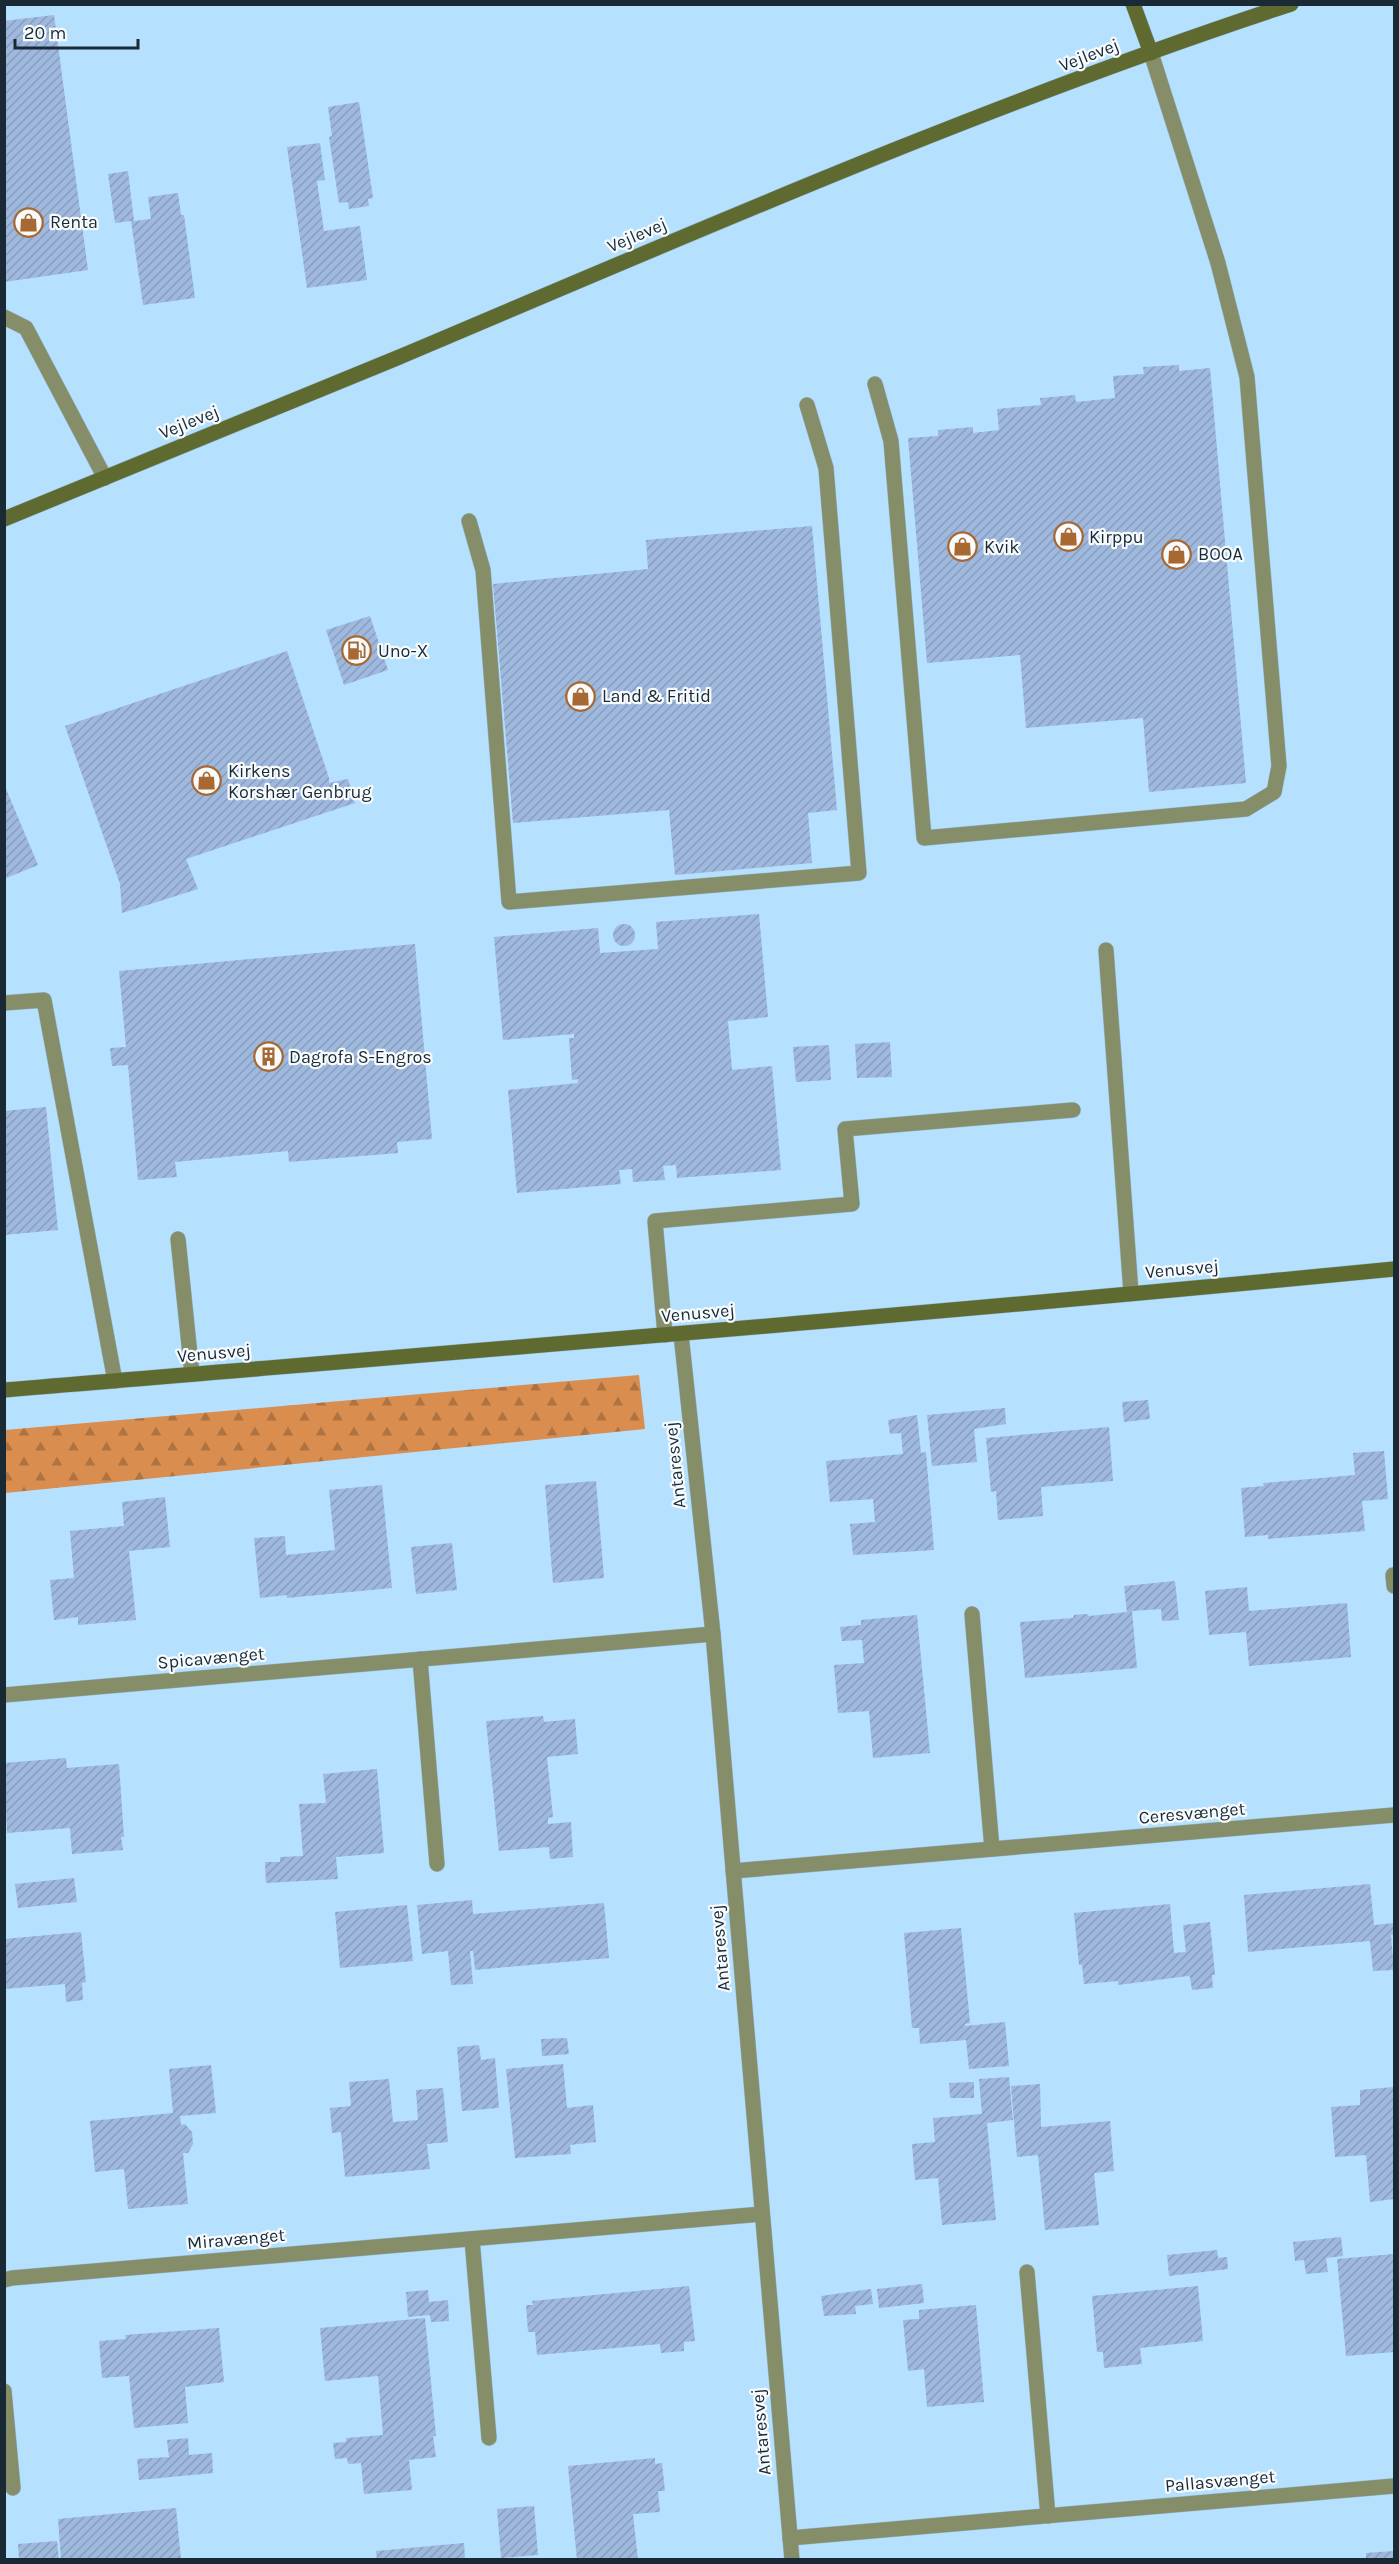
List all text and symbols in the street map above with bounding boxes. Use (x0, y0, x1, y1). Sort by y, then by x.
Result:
scale bar (15, 12, 138, 50)
text: 20 m (24, 22, 66, 44)
street label: Vejlevej (1056, 34, 1122, 76)
shop icon: Renta (13, 206, 45, 238)
place label: Renta (50, 211, 98, 233)
street label: Vejlevej (604, 213, 670, 257)
street label: Vejlevej (156, 400, 222, 444)
shop icon: Kirppu (1052, 521, 1084, 553)
place label: Kirppu (1089, 526, 1144, 548)
shop icon: Kvik (947, 531, 979, 563)
place label: Kvik (984, 536, 1020, 558)
shop icon: BOOA (1161, 538, 1193, 570)
place label: BOOA (1198, 543, 1243, 565)
fuel station icon: Uno-X (341, 635, 373, 667)
place label: Uno-X (378, 640, 428, 662)
shop icon: Land & Fritid (565, 680, 597, 712)
place label: Land & Fritid (602, 685, 711, 707)
place label: Kirkens Korshær Genbrug (228, 760, 372, 803)
shop icon: Kirkens Korshær Genbrug (191, 765, 223, 797)
building icon: Dagrofa S-Engros (252, 1041, 284, 1073)
place label: Dagrofa S-Engros (289, 1046, 432, 1068)
street label: Venusvej (1144, 1255, 1220, 1283)
street label: Venusvej (660, 1299, 736, 1327)
street label: Venusvej (176, 1339, 252, 1367)
street label: Antaresvej (660, 1421, 690, 1509)
street label: Spicavænget (157, 1642, 266, 1674)
street label: Ceresvænget (1138, 1797, 1246, 1829)
street label: Antaresvej (705, 1904, 735, 1992)
street label: Miravænget (186, 2224, 286, 2254)
street label: Antaresvej (746, 2388, 776, 2476)
street label: Pallasvænget (1164, 2465, 1276, 2497)

